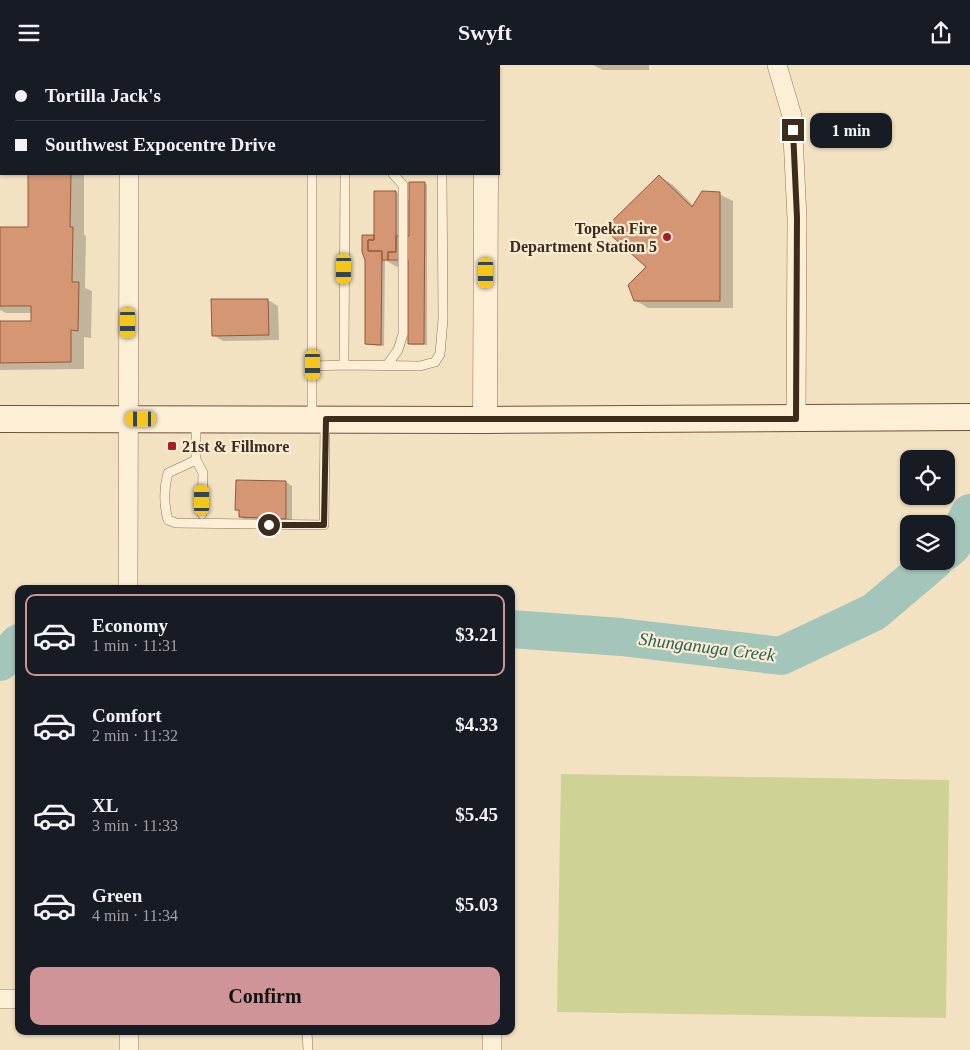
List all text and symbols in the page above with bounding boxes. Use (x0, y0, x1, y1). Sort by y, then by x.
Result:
icon: menu (15, 19, 43, 47)
icon: share (927, 19, 955, 47)
text: Swyft (458, 20, 512, 45)
text: Tortilla Jack's (45, 85, 161, 106)
callout: 1 min (810, 113, 893, 147)
route end (782, 119, 804, 141)
text: 1 min (832, 122, 870, 139)
text: Southwest Expocentre Drive (45, 134, 276, 155)
place label: Topeka Fire Department Station 5 (509, 220, 657, 256)
marker: Topeka Fire Department Station 5 (661, 231, 673, 243)
car (336, 254, 351, 284)
car (478, 258, 493, 288)
car (120, 308, 135, 338)
car (305, 350, 320, 380)
car (126, 412, 156, 427)
place label: 21st & Fillmore (182, 438, 289, 455)
marker: 21st & Fillmore (166, 440, 178, 452)
map controls (900, 450, 955, 570)
button: locate (900, 450, 955, 505)
car (194, 485, 209, 515)
route start (258, 514, 280, 536)
button: layers (900, 515, 955, 570)
icon: car (32, 613, 77, 658)
text: Economy (92, 615, 168, 636)
text: $3.21 (455, 624, 498, 645)
water label: Shunganuga Creek (638, 629, 777, 665)
text: 1 min · 11:31 (92, 637, 178, 654)
icon: car (32, 703, 77, 748)
text: Comfort (92, 705, 162, 726)
text: $4.33 (455, 714, 498, 735)
text: 2 min · 11:32 (92, 727, 178, 744)
icon: car (32, 793, 77, 838)
text: XL (92, 795, 118, 816)
text: $5.45 (455, 804, 498, 825)
text: 3 min · 11:33 (92, 817, 178, 834)
icon: car (32, 883, 77, 928)
text: Green (92, 885, 142, 906)
text: $5.03 (455, 894, 498, 915)
text: 4 min · 11:34 (92, 907, 178, 924)
button: Confirm (30, 967, 500, 1025)

